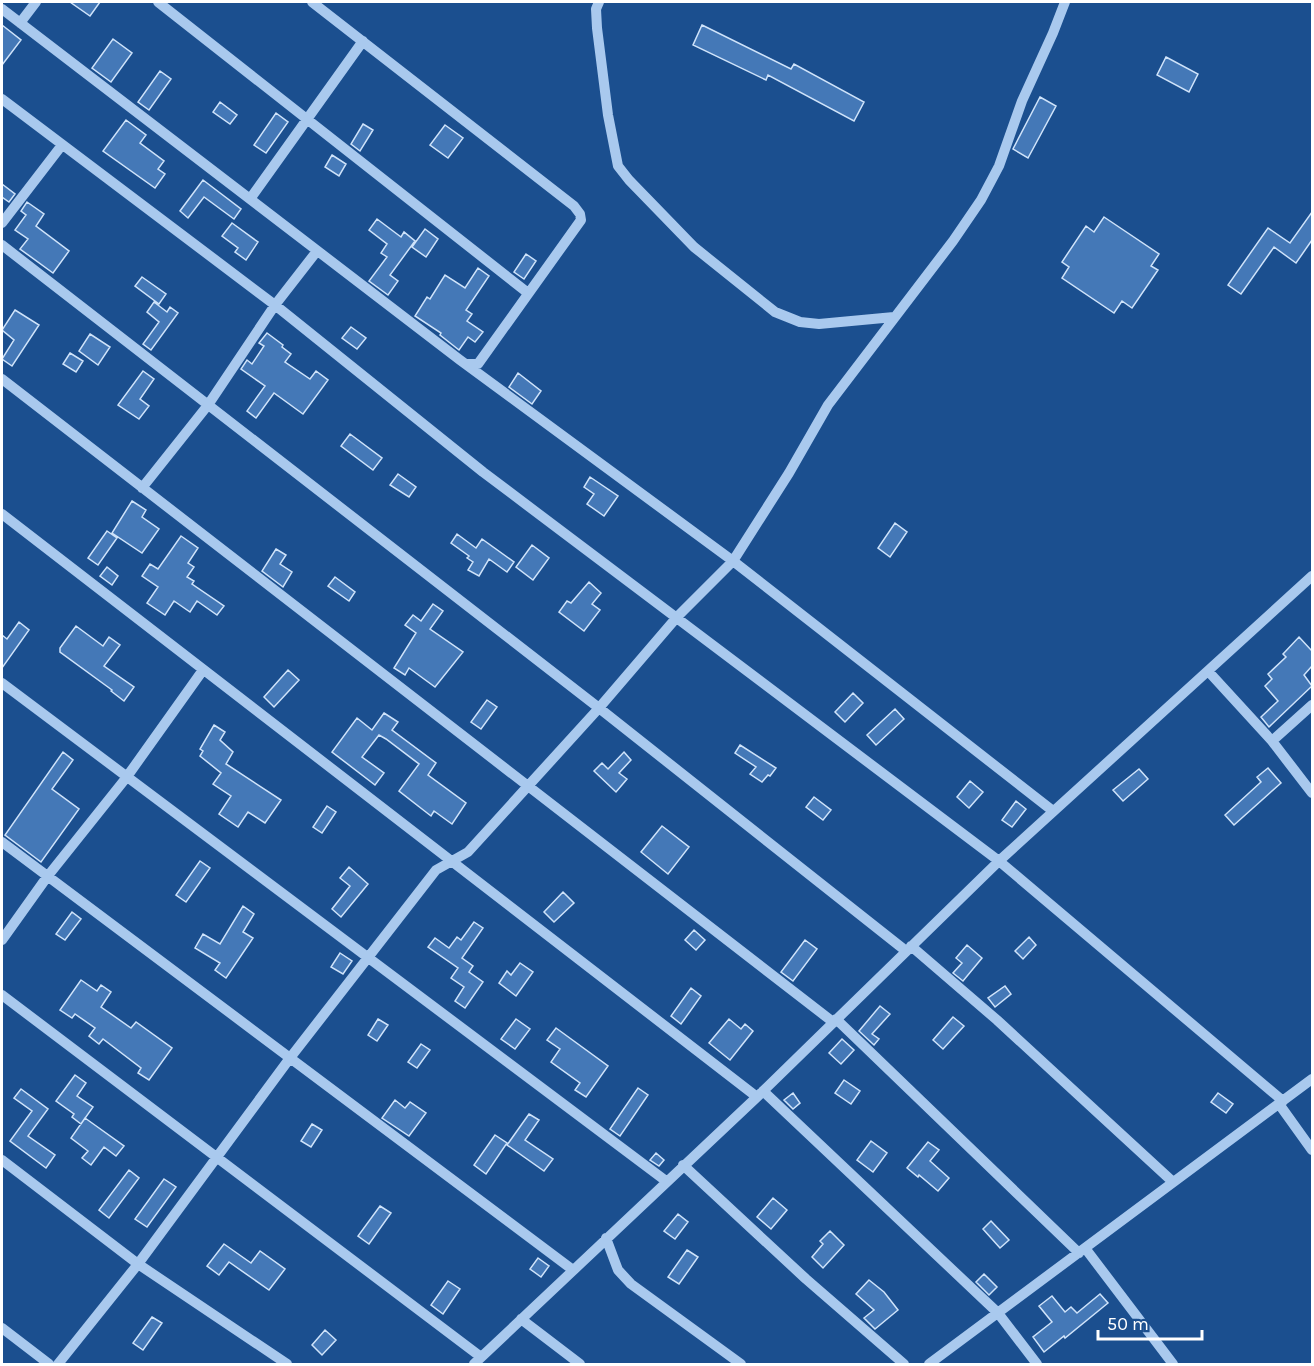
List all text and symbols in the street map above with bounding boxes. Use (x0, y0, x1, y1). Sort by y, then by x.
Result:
scale bar (1098, 1303, 1202, 1341)
text: 50 m (1107, 1313, 1149, 1335)

